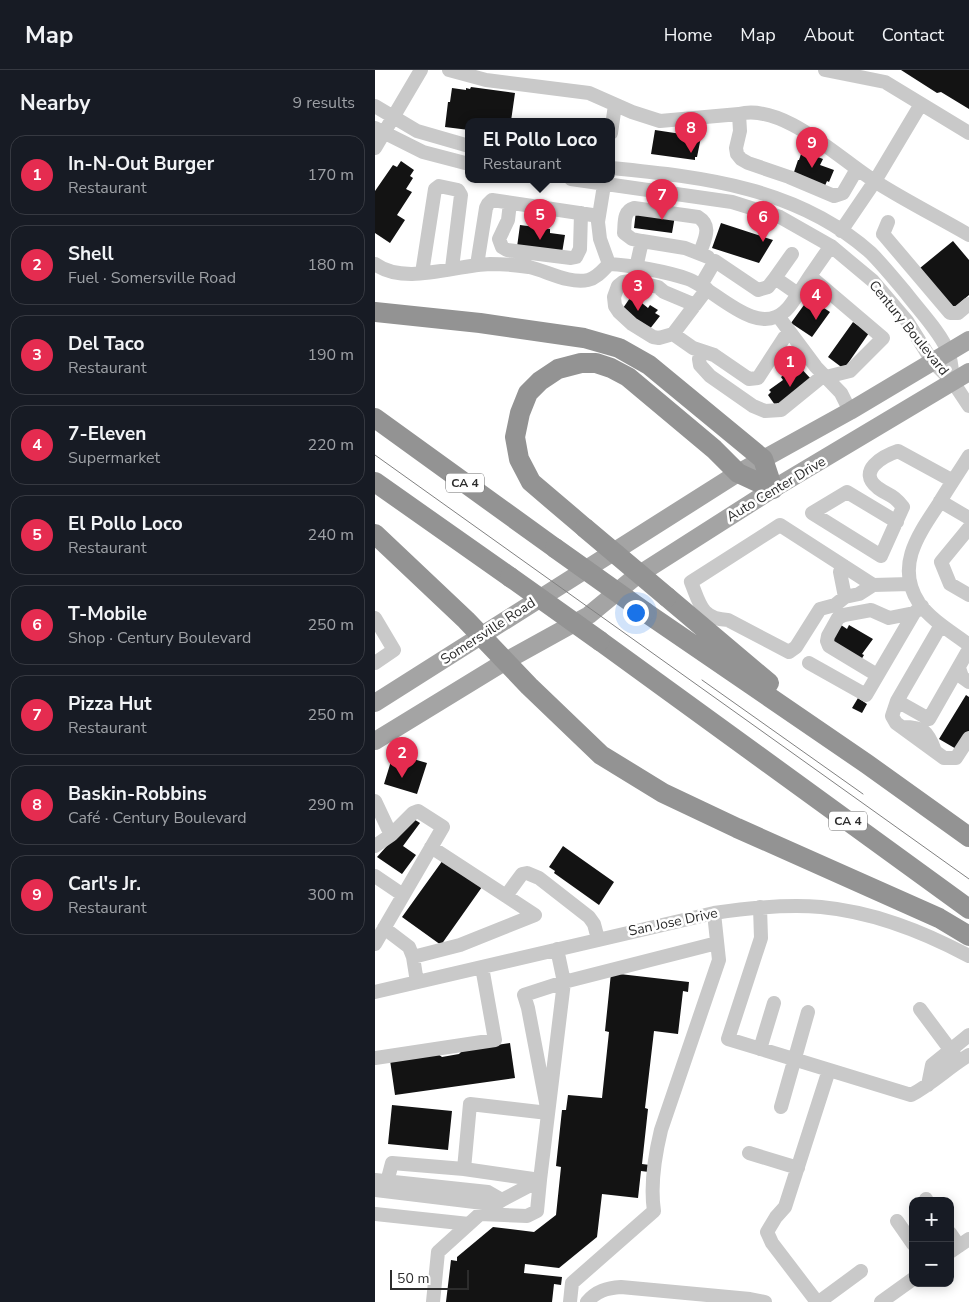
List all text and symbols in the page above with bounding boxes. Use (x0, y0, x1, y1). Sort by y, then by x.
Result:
text: Map (25, 19, 73, 51)
text: Home (664, 23, 712, 47)
text: Map (740, 23, 776, 47)
text: About (804, 23, 854, 47)
text: Contact (882, 23, 944, 47)
text: Nearby (20, 89, 90, 117)
text: 9 results (293, 92, 355, 114)
pin: 8 (675, 112, 707, 153)
popup (465, 118, 615, 183)
text: El Pollo Loco (483, 127, 597, 153)
pin: 9 (796, 127, 828, 168)
text: In-N-Out Burger (68, 151, 214, 177)
text: Restaurant (483, 153, 561, 175)
text: 1 (32, 164, 42, 186)
text: 170 m (307, 164, 354, 186)
text: Restaurant (68, 177, 147, 199)
pin: 7 (646, 179, 678, 220)
pin: 5 (524, 199, 556, 240)
pin: 6 (747, 201, 779, 242)
text: Shell (68, 241, 114, 267)
text: 2 (32, 254, 42, 276)
text: 180 m (307, 254, 354, 276)
text: Fuel · Somersville Road (68, 267, 236, 289)
pin: 3 (622, 270, 654, 311)
street label: Century Boulevard (865, 276, 953, 380)
pin: 4 (800, 279, 832, 320)
text: Del Taco (68, 331, 144, 357)
text: 3 (32, 344, 42, 366)
text: 190 m (307, 344, 354, 366)
pin: 1 (774, 346, 806, 387)
text: Restaurant (68, 357, 147, 379)
text: 7-Eleven (68, 421, 146, 447)
text: 4 (32, 434, 42, 456)
text: 220 m (307, 434, 354, 456)
text: Supermarket (68, 447, 160, 469)
street label: Auto Center Drive (723, 452, 829, 526)
road number: CA 4 (446, 473, 484, 492)
text: El Pollo Loco (68, 511, 183, 537)
text: 5 (32, 524, 42, 546)
text: 240 m (307, 524, 354, 546)
text: Restaurant (68, 537, 147, 559)
street label: Somersville Road (437, 593, 539, 669)
your location (623, 600, 649, 626)
text: T-Mobile (68, 601, 147, 627)
text: 6 (32, 614, 42, 636)
text: 250 m (307, 614, 354, 636)
text: Shop · Century Boulevard (68, 627, 251, 649)
text: Pizza Hut (68, 691, 152, 717)
text: 7 (32, 704, 42, 726)
text: 250 m (307, 704, 354, 726)
text: Restaurant (68, 717, 147, 739)
pin: 2 (386, 737, 418, 778)
text: Baskin-Robbins (68, 781, 207, 807)
text: 8 (32, 794, 42, 816)
text: 290 m (307, 794, 354, 816)
text: Café · Century Boulevard (68, 807, 247, 829)
road number: CA 4 (829, 811, 867, 830)
text: Carl's Jr. (68, 871, 141, 897)
text: 9 (32, 884, 42, 906)
text: 300 m (307, 884, 354, 906)
text: Restaurant (68, 897, 147, 919)
street label: San Jose Drive (627, 903, 719, 941)
map controls (909, 1197, 954, 1287)
button: + (909, 1197, 954, 1242)
button: − (909, 1242, 954, 1287)
scale bar (390, 1267, 469, 1290)
text: 50 m (397, 1269, 429, 1288)

